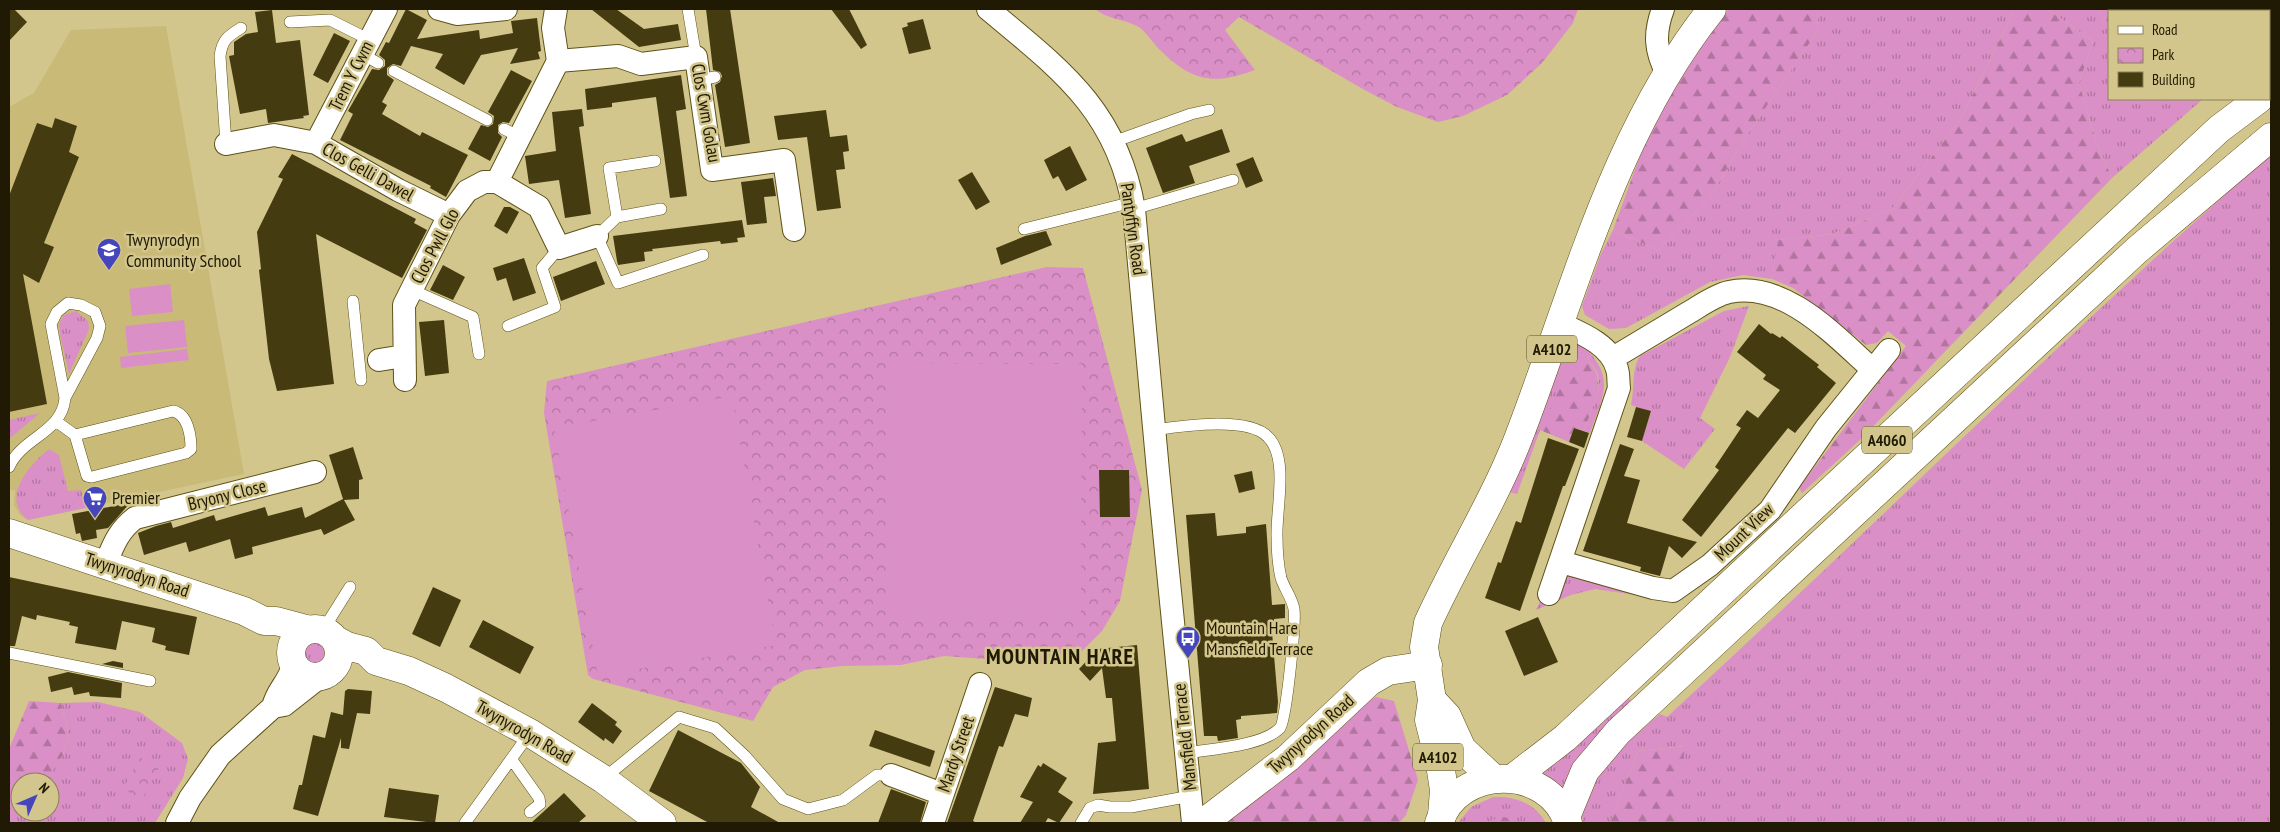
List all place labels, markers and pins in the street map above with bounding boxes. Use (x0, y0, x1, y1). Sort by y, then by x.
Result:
place label: Twynyrodyn Community School (126, 228, 242, 272)
school or university icon: Twynyrodyn Community School (96, 237, 122, 271)
supermarket icon: Premier (82, 485, 108, 519)
place label: Premier (112, 486, 160, 509)
place label: Mountain Hare Mansfield Terrace (1206, 616, 1314, 660)
bus stop icon: Mountain Hare Mansfield Terrace (1175, 625, 1201, 659)

